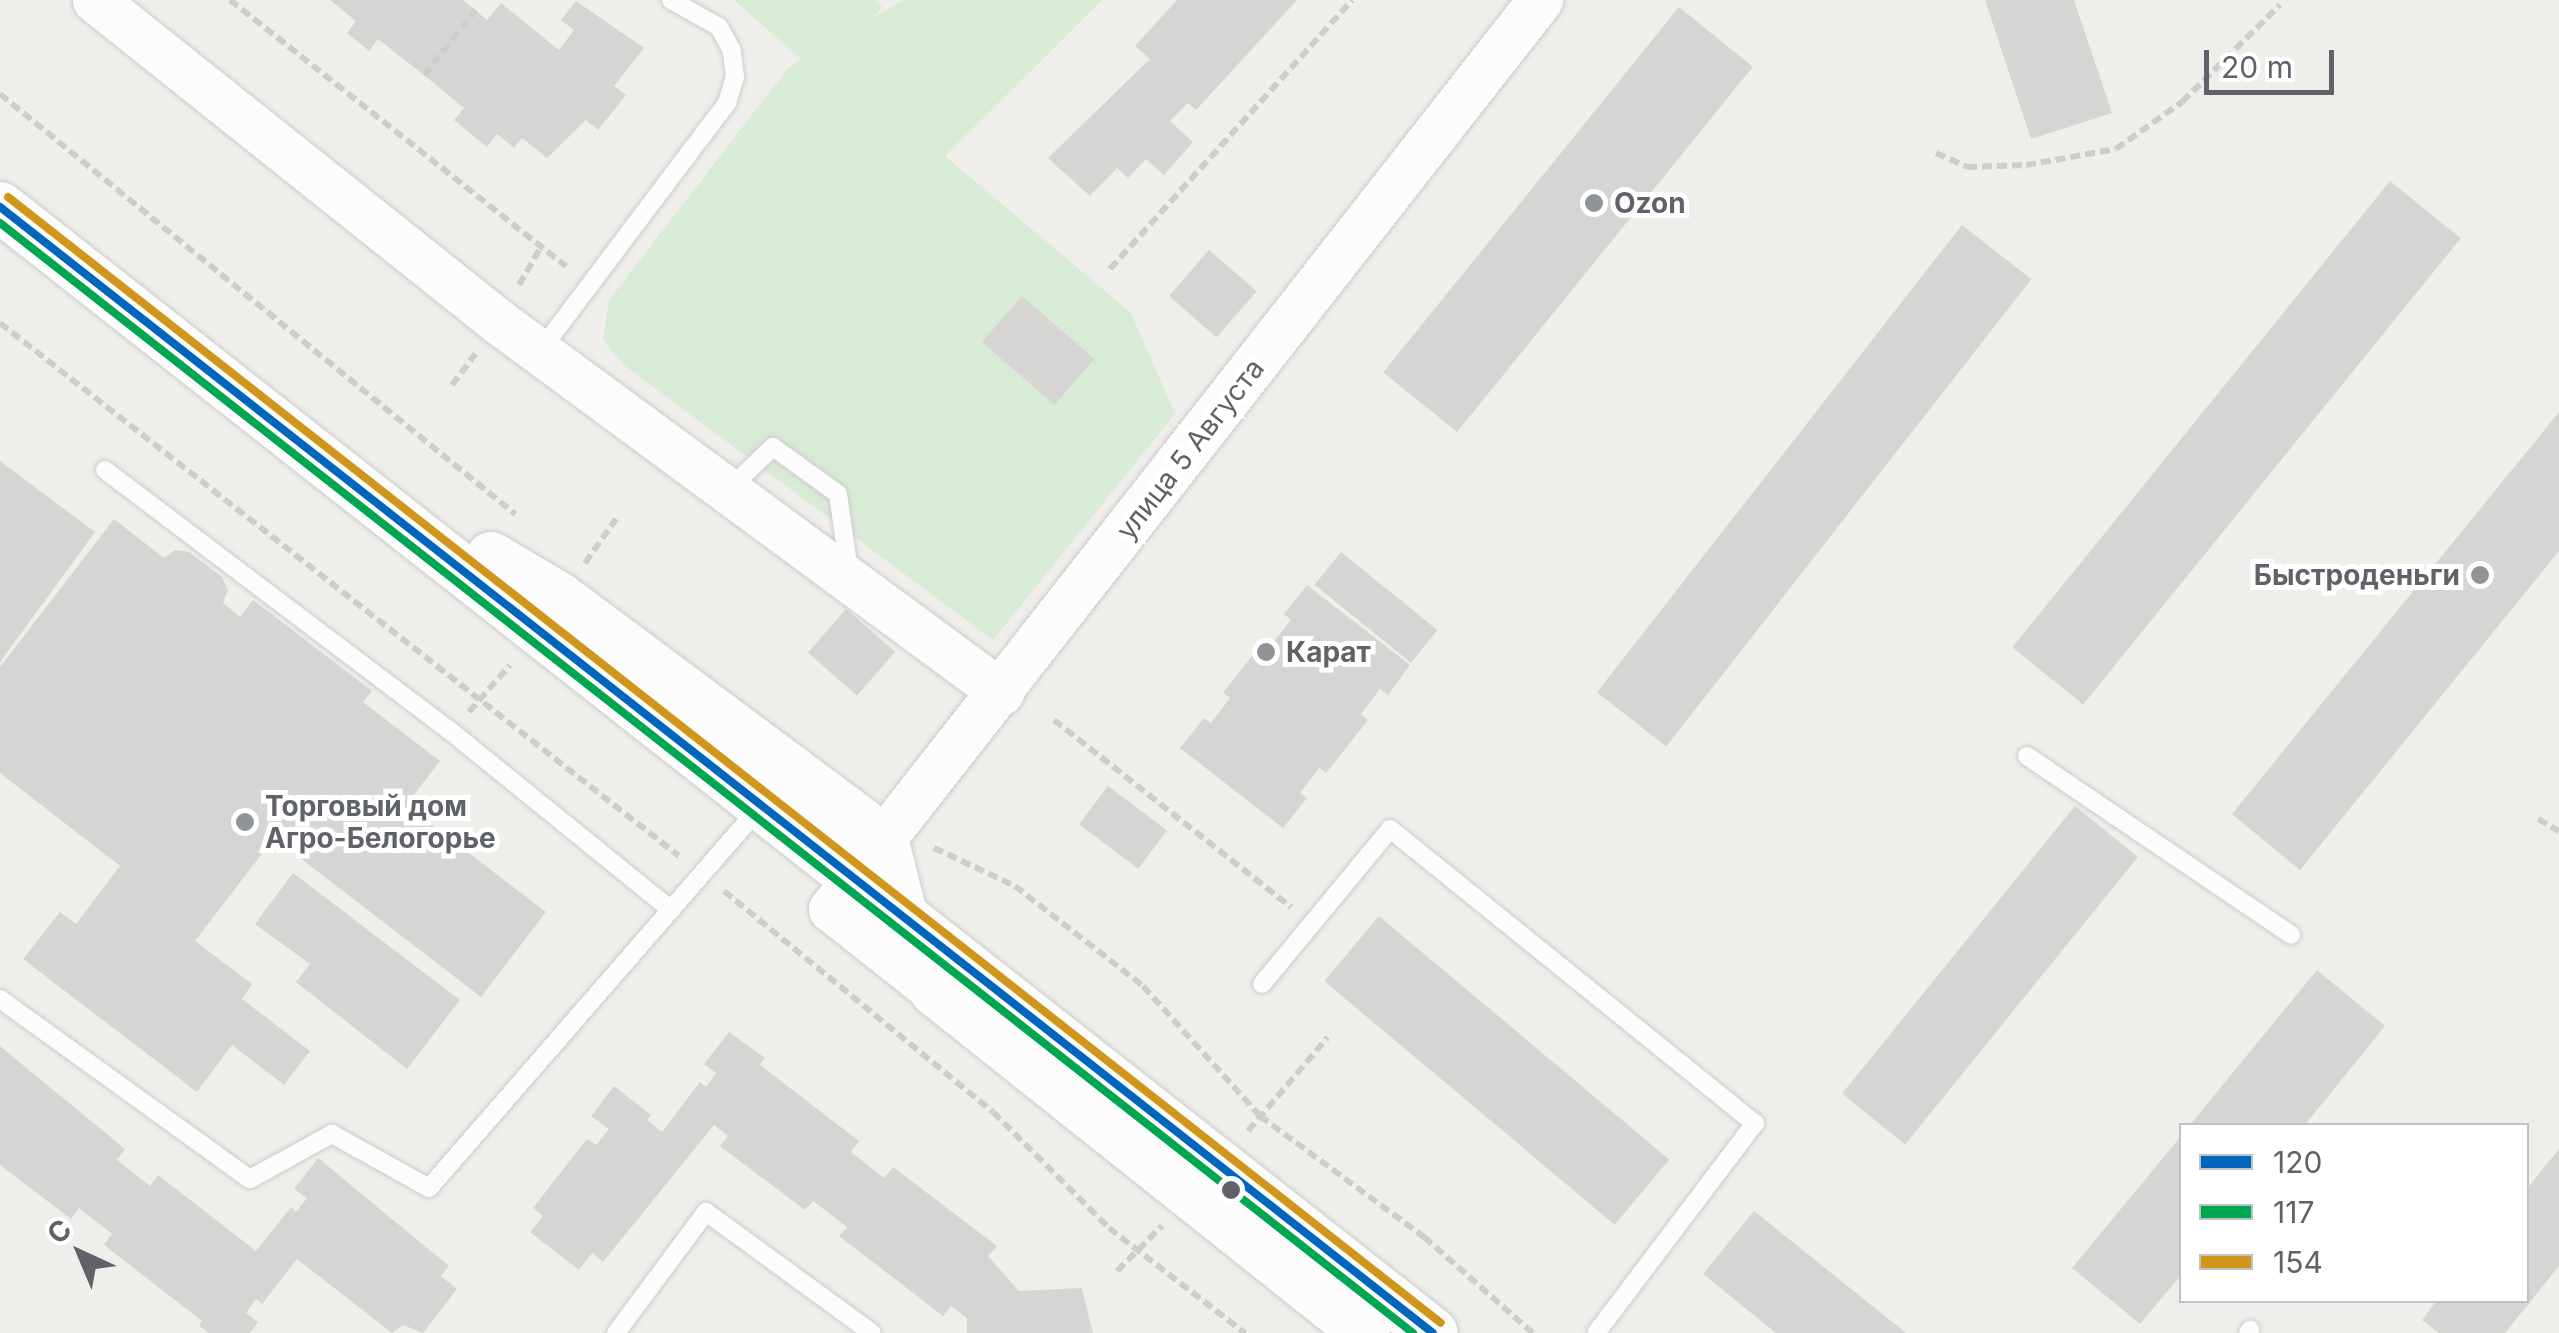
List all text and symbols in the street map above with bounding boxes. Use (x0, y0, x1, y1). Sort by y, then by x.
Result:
scale bar (2209, 30, 2339, 92)
text: 20 m (2221, 49, 2293, 85)
place label: Ozon (1614, 186, 1686, 220)
marker: Ozon (1583, 192, 1605, 214)
street label: улица 5 Августа (1109, 352, 1271, 546)
place label: Быстроденьги (2254, 558, 2460, 592)
marker: Быстроденьги (2469, 564, 2491, 586)
place label: Карат (1286, 635, 1371, 669)
marker: Карат (1255, 641, 1277, 663)
place label: Торговый дом Агро-Белогорье (265, 789, 496, 855)
marker: Торговый дом Агро-Белогорье (234, 811, 256, 833)
legend (2179, 1123, 2529, 1303)
text: 120 (2273, 1144, 2322, 1180)
unlabelled marker (1221, 1180, 1241, 1200)
text: 117 (2273, 1194, 2314, 1230)
north arrow (30, 1203, 130, 1303)
text: С (40, 1212, 78, 1251)
text: 154 (2273, 1244, 2323, 1280)

